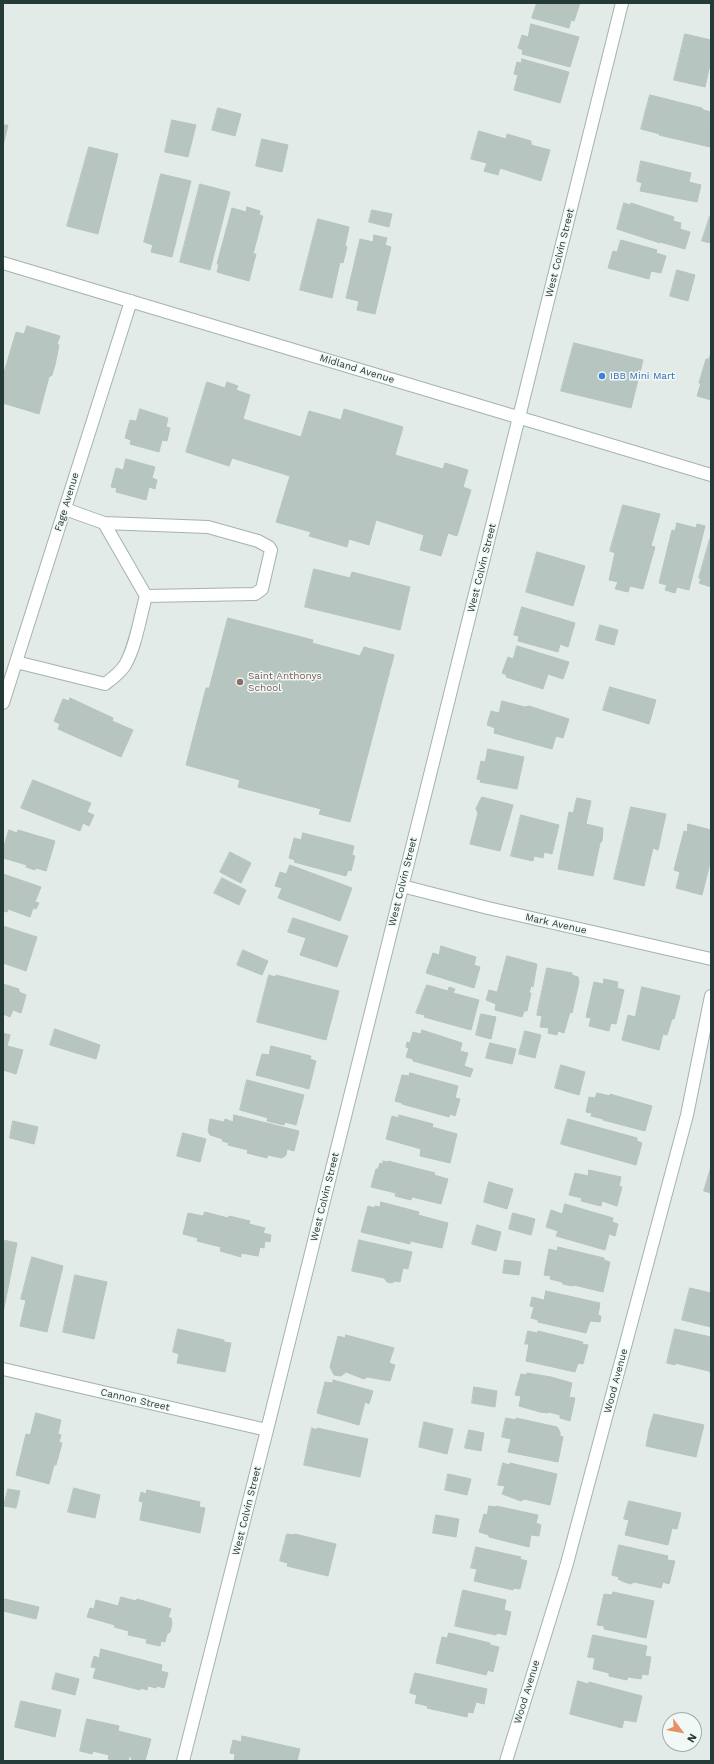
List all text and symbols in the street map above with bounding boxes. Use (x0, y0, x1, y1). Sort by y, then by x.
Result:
street label: West Colvin Street (543, 207, 577, 299)
street label: Midland Avenue (318, 352, 396, 386)
place label: IBB Mini Mart (610, 370, 675, 382)
marker: IBB Mini Mart (597, 371, 607, 381)
street label: Fage Avenue (52, 471, 82, 533)
street label: West Colvin Street (465, 522, 499, 614)
place label: Saint Anthonys School (248, 670, 322, 694)
marker: Saint Anthonys School (235, 677, 245, 687)
street label: West Colvin Street (386, 836, 420, 928)
street label: Mark Avenue (524, 911, 588, 937)
street label: West Colvin Street (308, 1151, 342, 1243)
street label: Wood Avenue (602, 1347, 630, 1415)
street label: Cannon Street (99, 1386, 171, 1414)
street label: West Colvin Street (230, 1465, 264, 1557)
street label: Wood Avenue (512, 1659, 542, 1725)
north arrow (662, 1712, 702, 1752)
text: N (684, 1731, 699, 1745)

